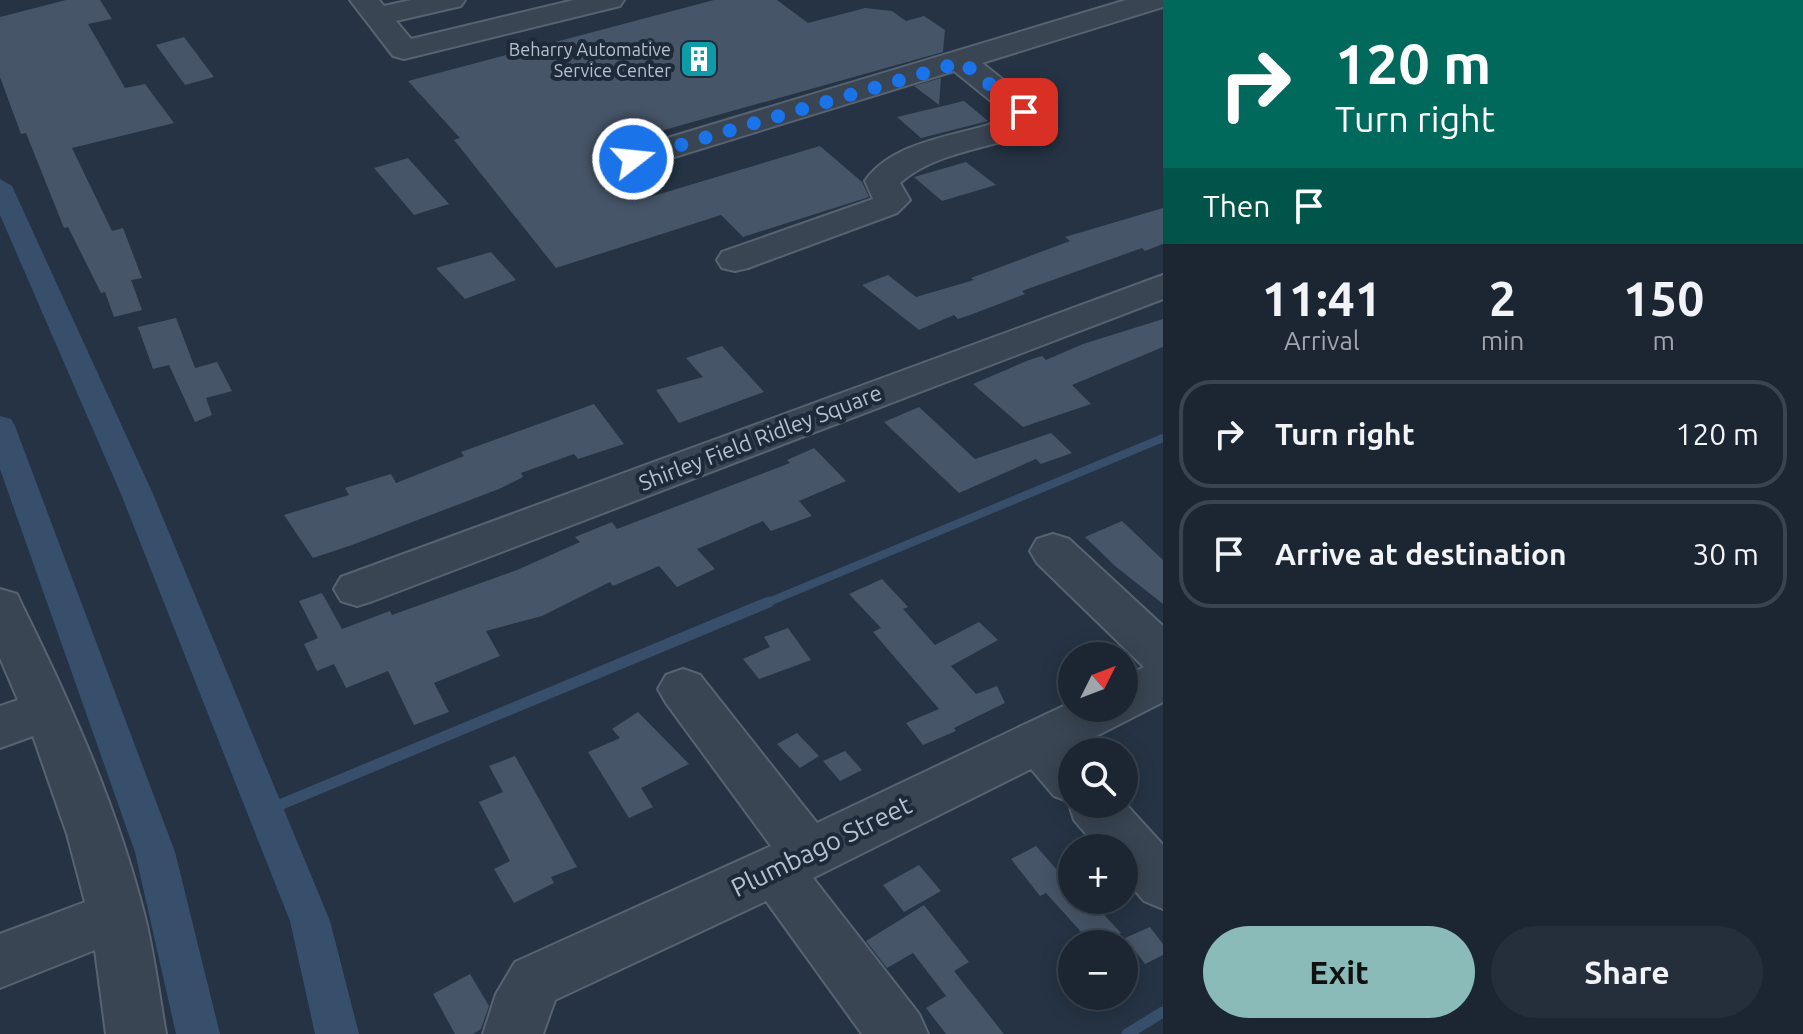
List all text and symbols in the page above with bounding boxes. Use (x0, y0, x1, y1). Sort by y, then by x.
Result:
icon: right (1203, 32, 1307, 136)
text: 120 m (1335, 32, 1491, 95)
building icon: Beharry Automative Service Center (678, 38, 720, 80)
place label: Beharry Automative Service Center (509, 39, 671, 80)
pin (990, 78, 1058, 146)
icon: arrive (1002, 90, 1046, 134)
text: Turn right (1335, 98, 1495, 139)
position arrow (591, 117, 675, 201)
icon: arrive (1287, 184, 1331, 228)
text: Then (1203, 189, 1271, 223)
text: 11:41 (1262, 271, 1382, 325)
text: 2 (1489, 271, 1516, 325)
text: 150 (1623, 271, 1704, 325)
text: Arrival (1284, 326, 1360, 355)
text: min (1481, 326, 1524, 355)
text: m (1652, 326, 1675, 355)
street label: Shirley Field Ridley Square (635, 379, 885, 495)
icon: right (1207, 412, 1251, 456)
text: Turn right (1275, 417, 1415, 451)
text: 120 m (1675, 417, 1759, 451)
icon: arrive (1207, 532, 1251, 576)
text: Arrive at destination (1275, 537, 1567, 571)
text: 30 m (1692, 537, 1759, 571)
north arrow (1058, 642, 1138, 722)
map controls (1058, 642, 1138, 1010)
button: search (1058, 738, 1138, 818)
street label: Plumbago Street (726, 790, 916, 902)
button: + (1058, 834, 1138, 914)
button: Exit (1203, 926, 1475, 1018)
button: Share (1491, 926, 1763, 1018)
button: − (1058, 930, 1138, 1010)

